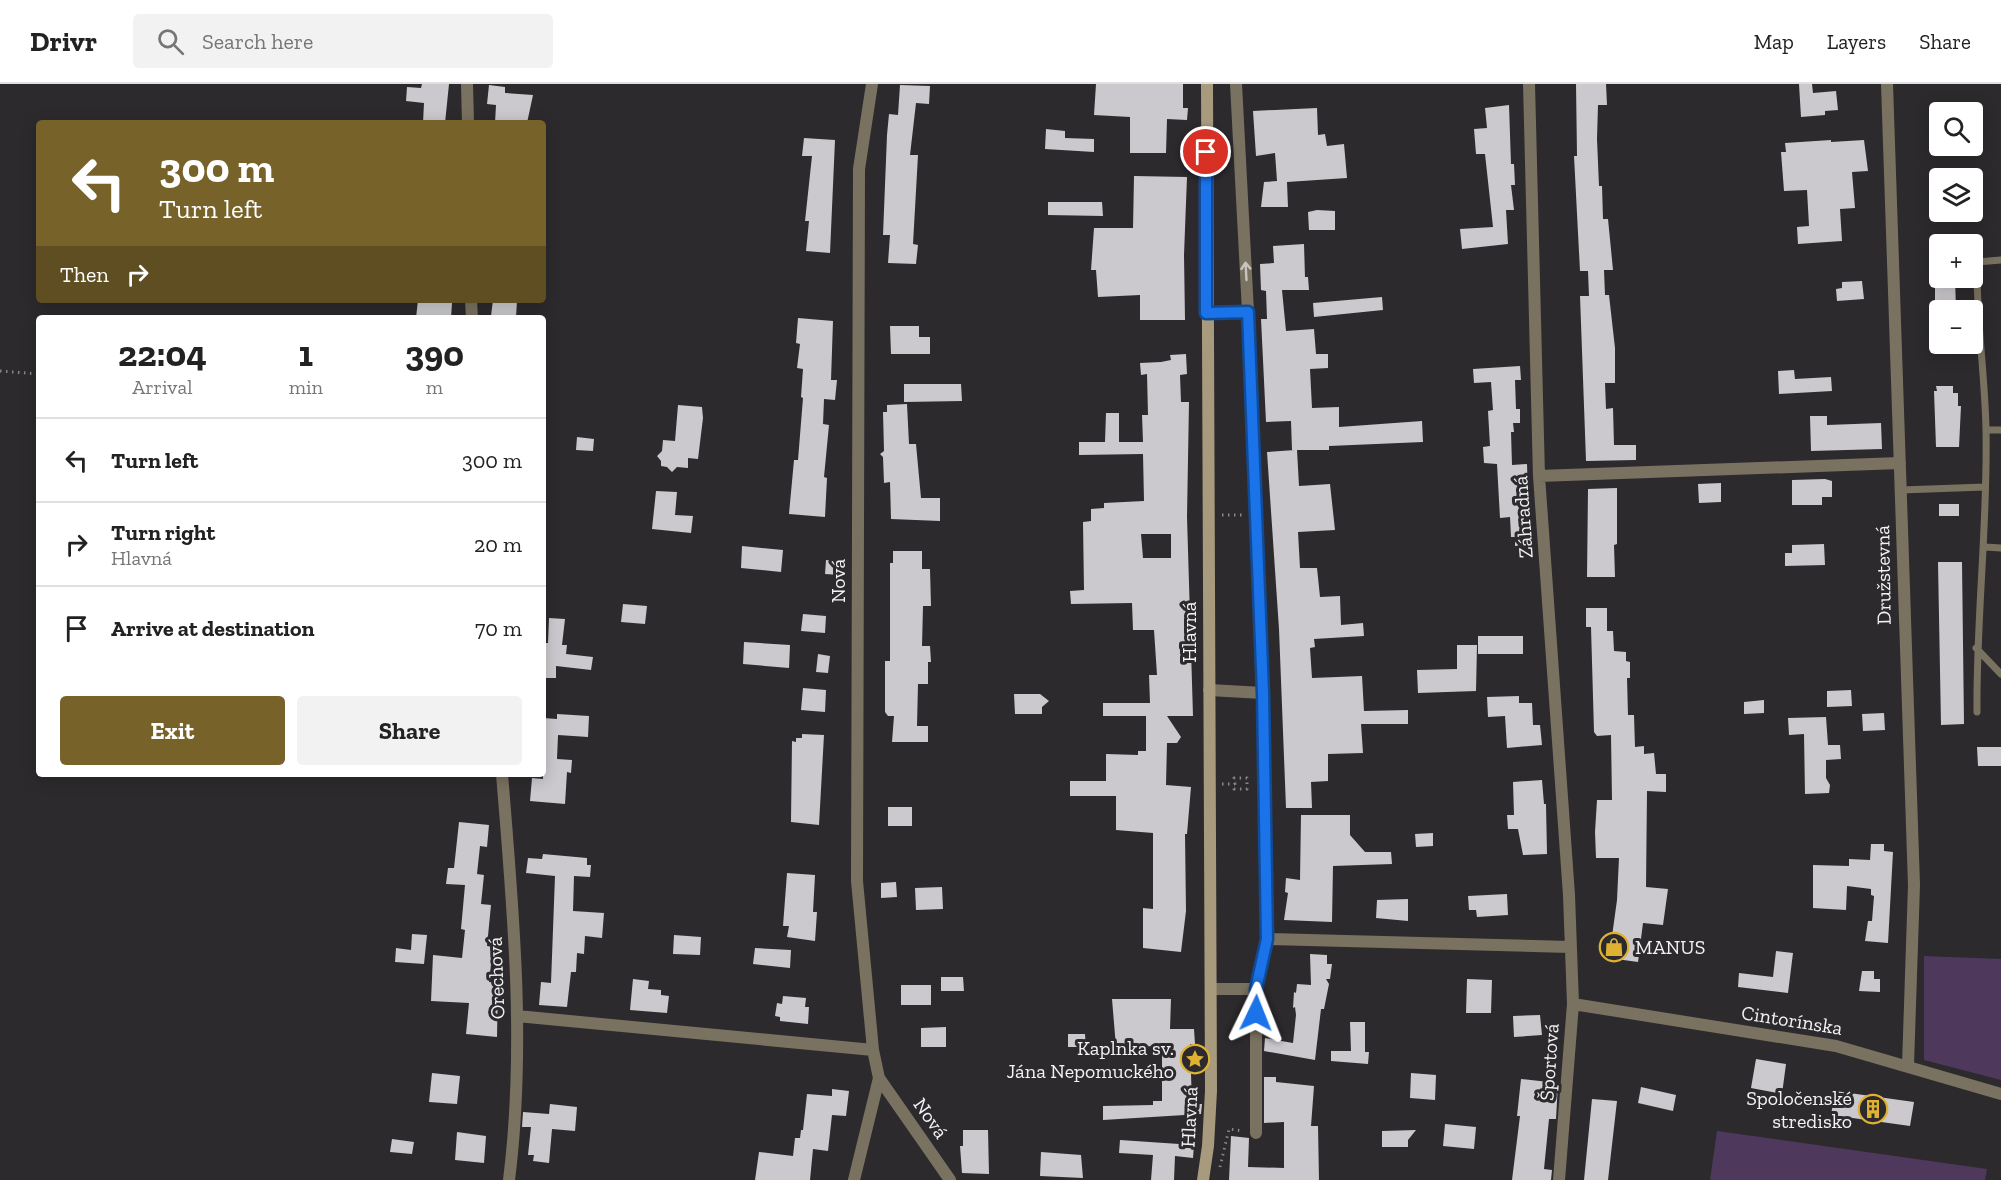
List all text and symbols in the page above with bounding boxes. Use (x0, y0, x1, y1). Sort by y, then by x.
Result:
search box (133, 14, 553, 68)
text: Drivr (30, 25, 97, 58)
icon: search (154, 25, 187, 58)
text: Search here (202, 28, 313, 55)
text: Map (1754, 29, 1794, 54)
text: Layers (1827, 29, 1886, 54)
text: Share (1919, 29, 1971, 54)
map controls (1929, 102, 1983, 354)
button: search (1929, 102, 1983, 156)
pin (1180, 126, 1231, 177)
icon: arrive (1189, 135, 1222, 168)
text: 300 m (159, 142, 274, 193)
icon: left (60, 144, 138, 222)
button: layers (1929, 168, 1983, 222)
text: Turn left (159, 193, 262, 225)
button: + (1929, 234, 1983, 288)
icon: right (121, 258, 154, 291)
text: Then (60, 261, 109, 288)
one-way arrow (1240, 262, 1251, 282)
button: − (1929, 300, 1983, 354)
text: 22:04 (118, 332, 207, 375)
text: 1 (299, 332, 313, 375)
text: 390 (405, 332, 464, 375)
text: Arrival (132, 375, 192, 399)
text: min (289, 375, 323, 399)
text: m (426, 375, 443, 399)
icon: left (60, 444, 93, 477)
text: Turn left (111, 447, 198, 474)
text: 300 m (462, 447, 522, 474)
street label: Záhradná (1508, 475, 1538, 559)
text: Turn right (111, 519, 215, 546)
street label: Družstevná (1870, 525, 1896, 625)
icon: right (60, 528, 93, 561)
text: 20 m (474, 531, 522, 558)
text: Hlavná (111, 546, 172, 570)
street label: Nová (826, 559, 850, 603)
street label: Hlavná (1177, 601, 1201, 662)
icon: arrive (60, 612, 93, 645)
text: Arrive at destination (111, 615, 314, 642)
text: 70 m (475, 615, 522, 642)
button: Exit (60, 696, 285, 765)
button: Share (297, 696, 522, 765)
shop icon: MANUS (1598, 931, 1630, 963)
place label: MANUS (1635, 935, 1705, 959)
street label: Orechová (483, 936, 509, 1020)
position arrow (1224, 981, 1288, 1045)
street label: Cintorínska (1740, 1000, 1845, 1040)
street label: Športová (1534, 1022, 1564, 1102)
place label: Kaplnka sv. Jána Nepomuckého (1006, 1036, 1174, 1083)
place icon: Kaplnka sv. Jána Nepomuckého (1179, 1043, 1211, 1075)
street label: Hlavná (1175, 1086, 1203, 1148)
place label: Spoločenské stredisko (1746, 1086, 1852, 1133)
street label: Nová (909, 1093, 954, 1143)
building icon: Spoločenské stredisko (1857, 1093, 1889, 1125)

